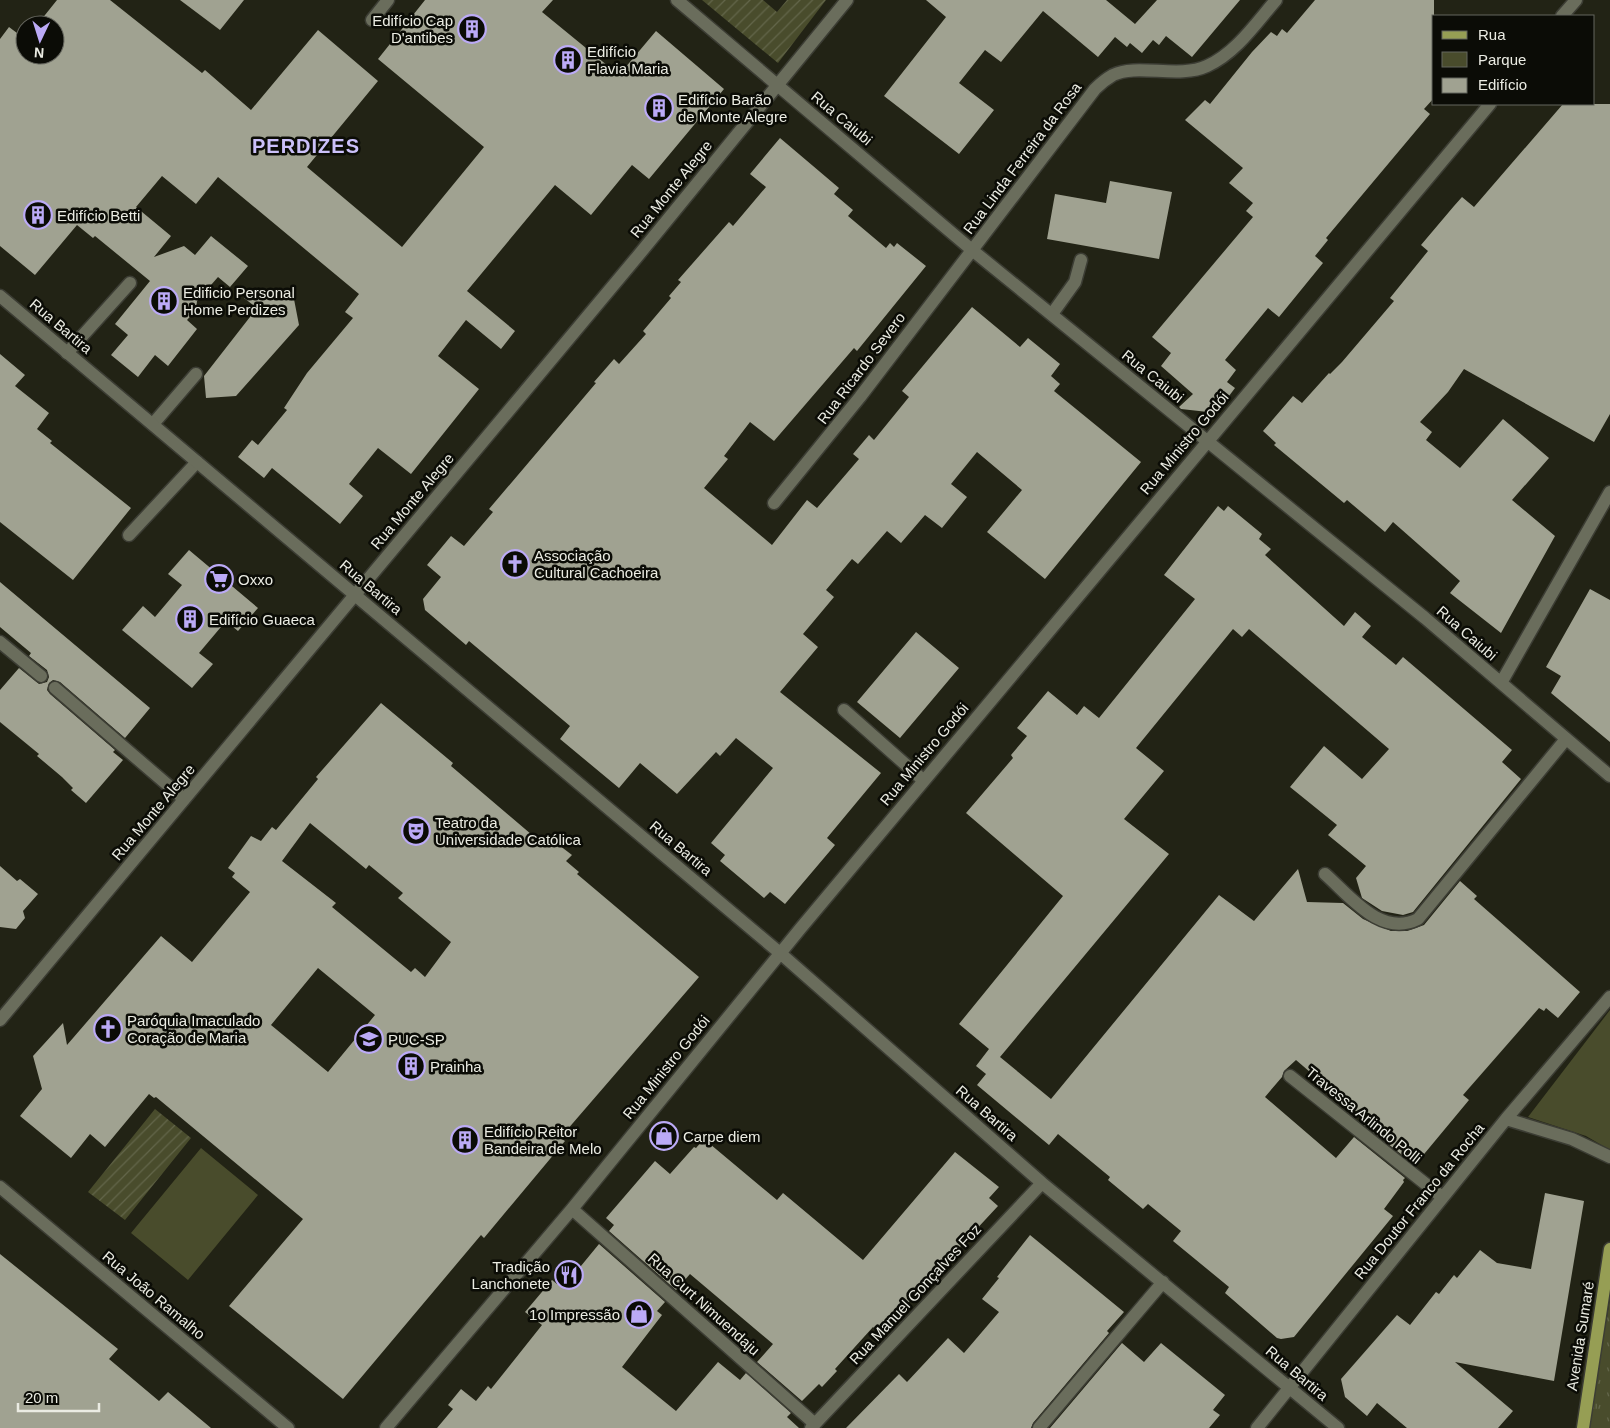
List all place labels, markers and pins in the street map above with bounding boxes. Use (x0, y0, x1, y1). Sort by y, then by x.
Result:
place label: Edifício Cap D'antibes (372, 12, 453, 46)
building icon: Edifício Cap D'antibes (457, 14, 487, 44)
place label: Edifício Flavia Maria (587, 43, 669, 77)
building icon: Edifício Flavia Maria (553, 45, 583, 75)
place label: Edifício Barão de Monte Alegre (678, 91, 787, 125)
building icon: Edifício Barão de Monte Alegre (644, 93, 674, 123)
building icon: Edifício Betti (23, 200, 53, 230)
place label: Edifício Betti (57, 207, 140, 224)
place label: Edificio Personal Home Perdizes (183, 284, 295, 318)
building icon: Edificio Personal Home Perdizes (149, 286, 179, 316)
place label: Associação Cultural Cachoeira (534, 547, 659, 581)
church icon: Associação Cultural Cachoeira (500, 549, 530, 579)
supermarket icon: Oxxo (204, 564, 234, 594)
place label: Oxxo (238, 571, 273, 588)
building icon: Edifício Guaeca (175, 604, 205, 634)
place label: Edifício Guaeca (209, 611, 316, 628)
place label: Teatro da Universidade Católica (435, 814, 582, 848)
theatre icon: Teatro da Universidade Católica (401, 816, 431, 846)
place label: Paróquia Imaculado Coração de Maria (127, 1012, 260, 1046)
church icon: Paróquia Imaculado Coração de Maria (93, 1014, 123, 1044)
school or university icon: PUC-SP (354, 1024, 384, 1054)
place label: PUC-SP (388, 1031, 445, 1048)
building icon: Prainha (396, 1051, 426, 1081)
place label: Prainha (430, 1058, 482, 1075)
shop icon: Carpe diem (649, 1121, 679, 1151)
place label: Edifício Reitor Bandeira de Melo (484, 1123, 602, 1157)
building icon: Edifício Reitor Bandeira de Melo (450, 1125, 480, 1155)
place label: Carpe diem (683, 1128, 761, 1145)
place label: Tradição Lanchonete (472, 1258, 550, 1292)
restaurant icon: Tradição Lanchonete (554, 1260, 584, 1290)
shop icon: 1o Impressão (624, 1299, 654, 1329)
place label: 1o Impressão (529, 1306, 620, 1323)

